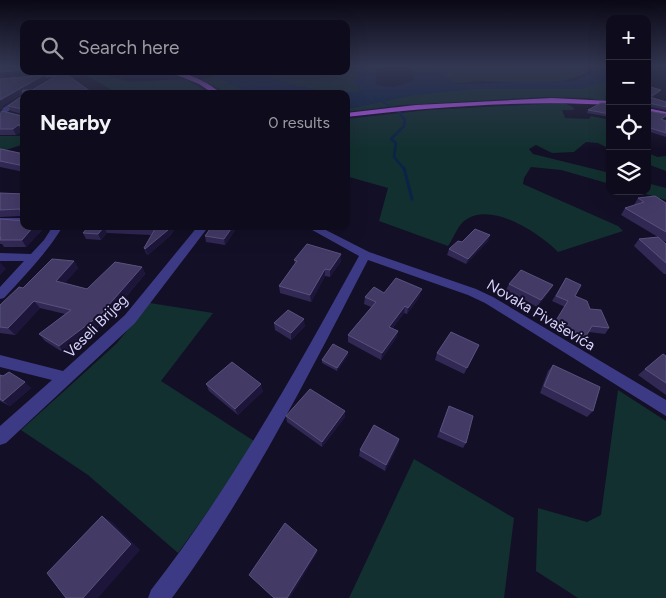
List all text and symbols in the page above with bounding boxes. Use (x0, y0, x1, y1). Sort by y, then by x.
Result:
map controls (606, 15, 651, 195)
button: + (606, 15, 651, 60)
search box (20, 20, 350, 75)
icon: search (38, 34, 66, 62)
text: Search here (78, 36, 180, 59)
button: − (606, 60, 651, 105)
button: locate (606, 105, 651, 150)
text: Nearby (40, 110, 111, 135)
text: 0 results (268, 113, 330, 132)
button: layers (606, 150, 651, 195)
street label: Novaka Pivaševića (483, 276, 599, 354)
street label: Veseli Brijeg (61, 291, 131, 361)

